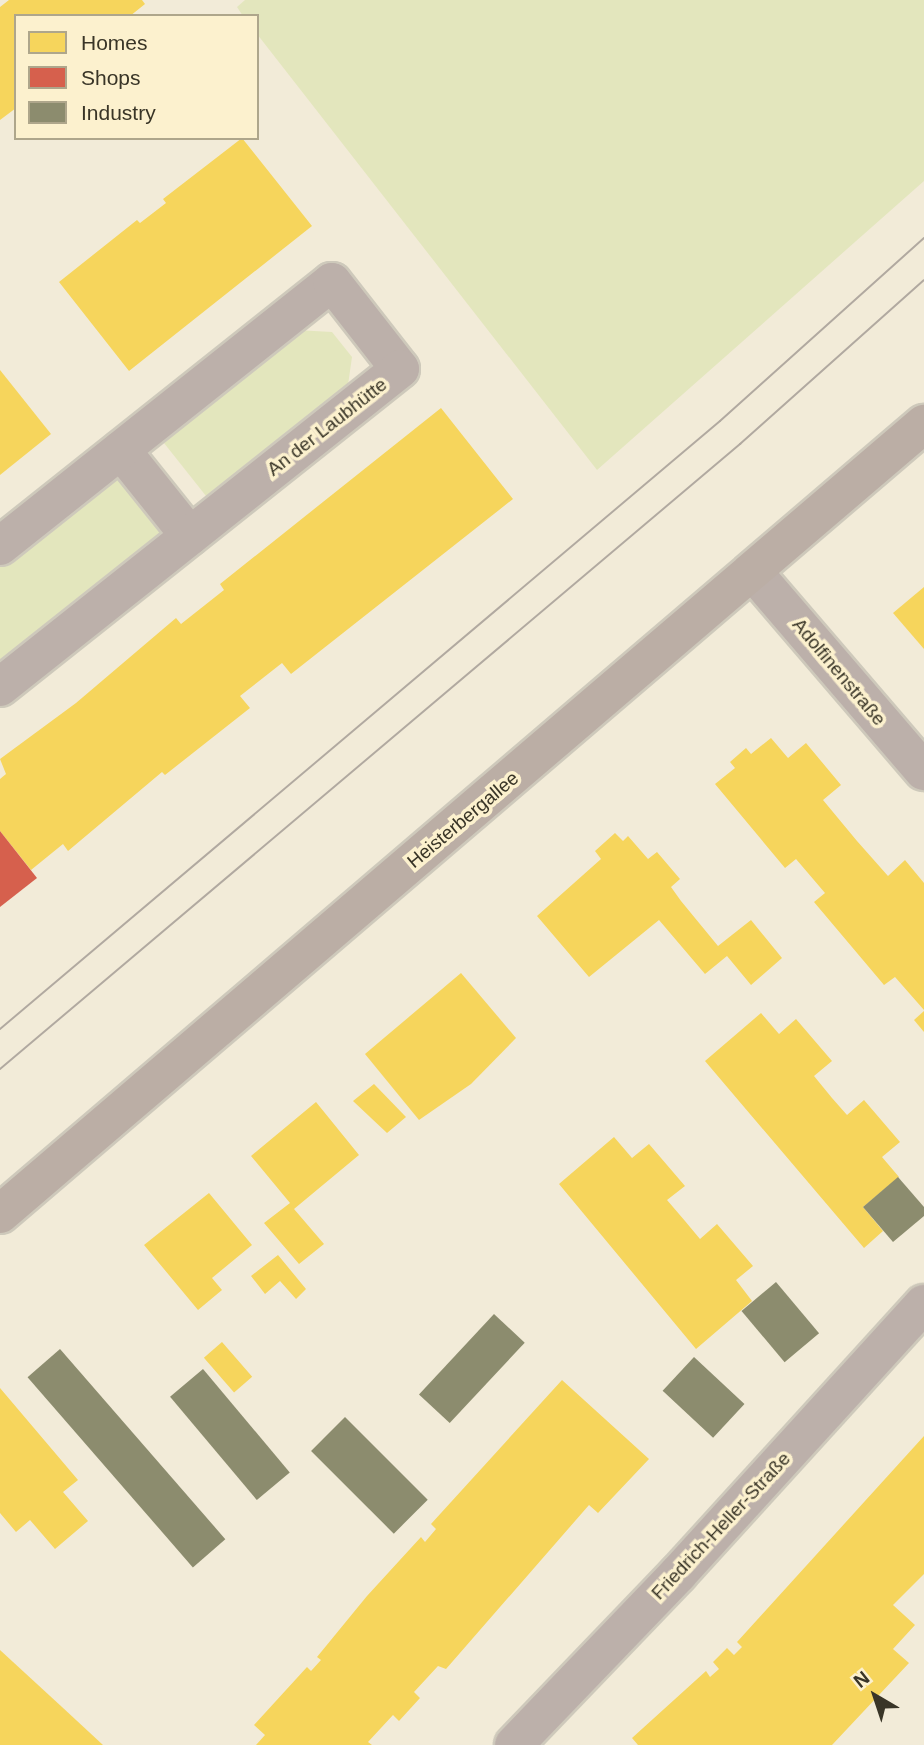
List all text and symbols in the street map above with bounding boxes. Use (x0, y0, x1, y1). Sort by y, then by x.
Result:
legend (14, 14, 259, 140)
text: Homes (81, 31, 148, 54)
text: Shops (81, 66, 141, 89)
text: Industry (81, 101, 156, 124)
street label: An der Laubhütte (263, 373, 391, 481)
street label: Adolfinenstraße (787, 614, 891, 730)
street label: Heisterbergallee (403, 767, 523, 873)
street label: Friedrich-Heller-Straße (647, 1448, 795, 1604)
north arrow (840, 1661, 910, 1731)
text: N (850, 1667, 873, 1692)

